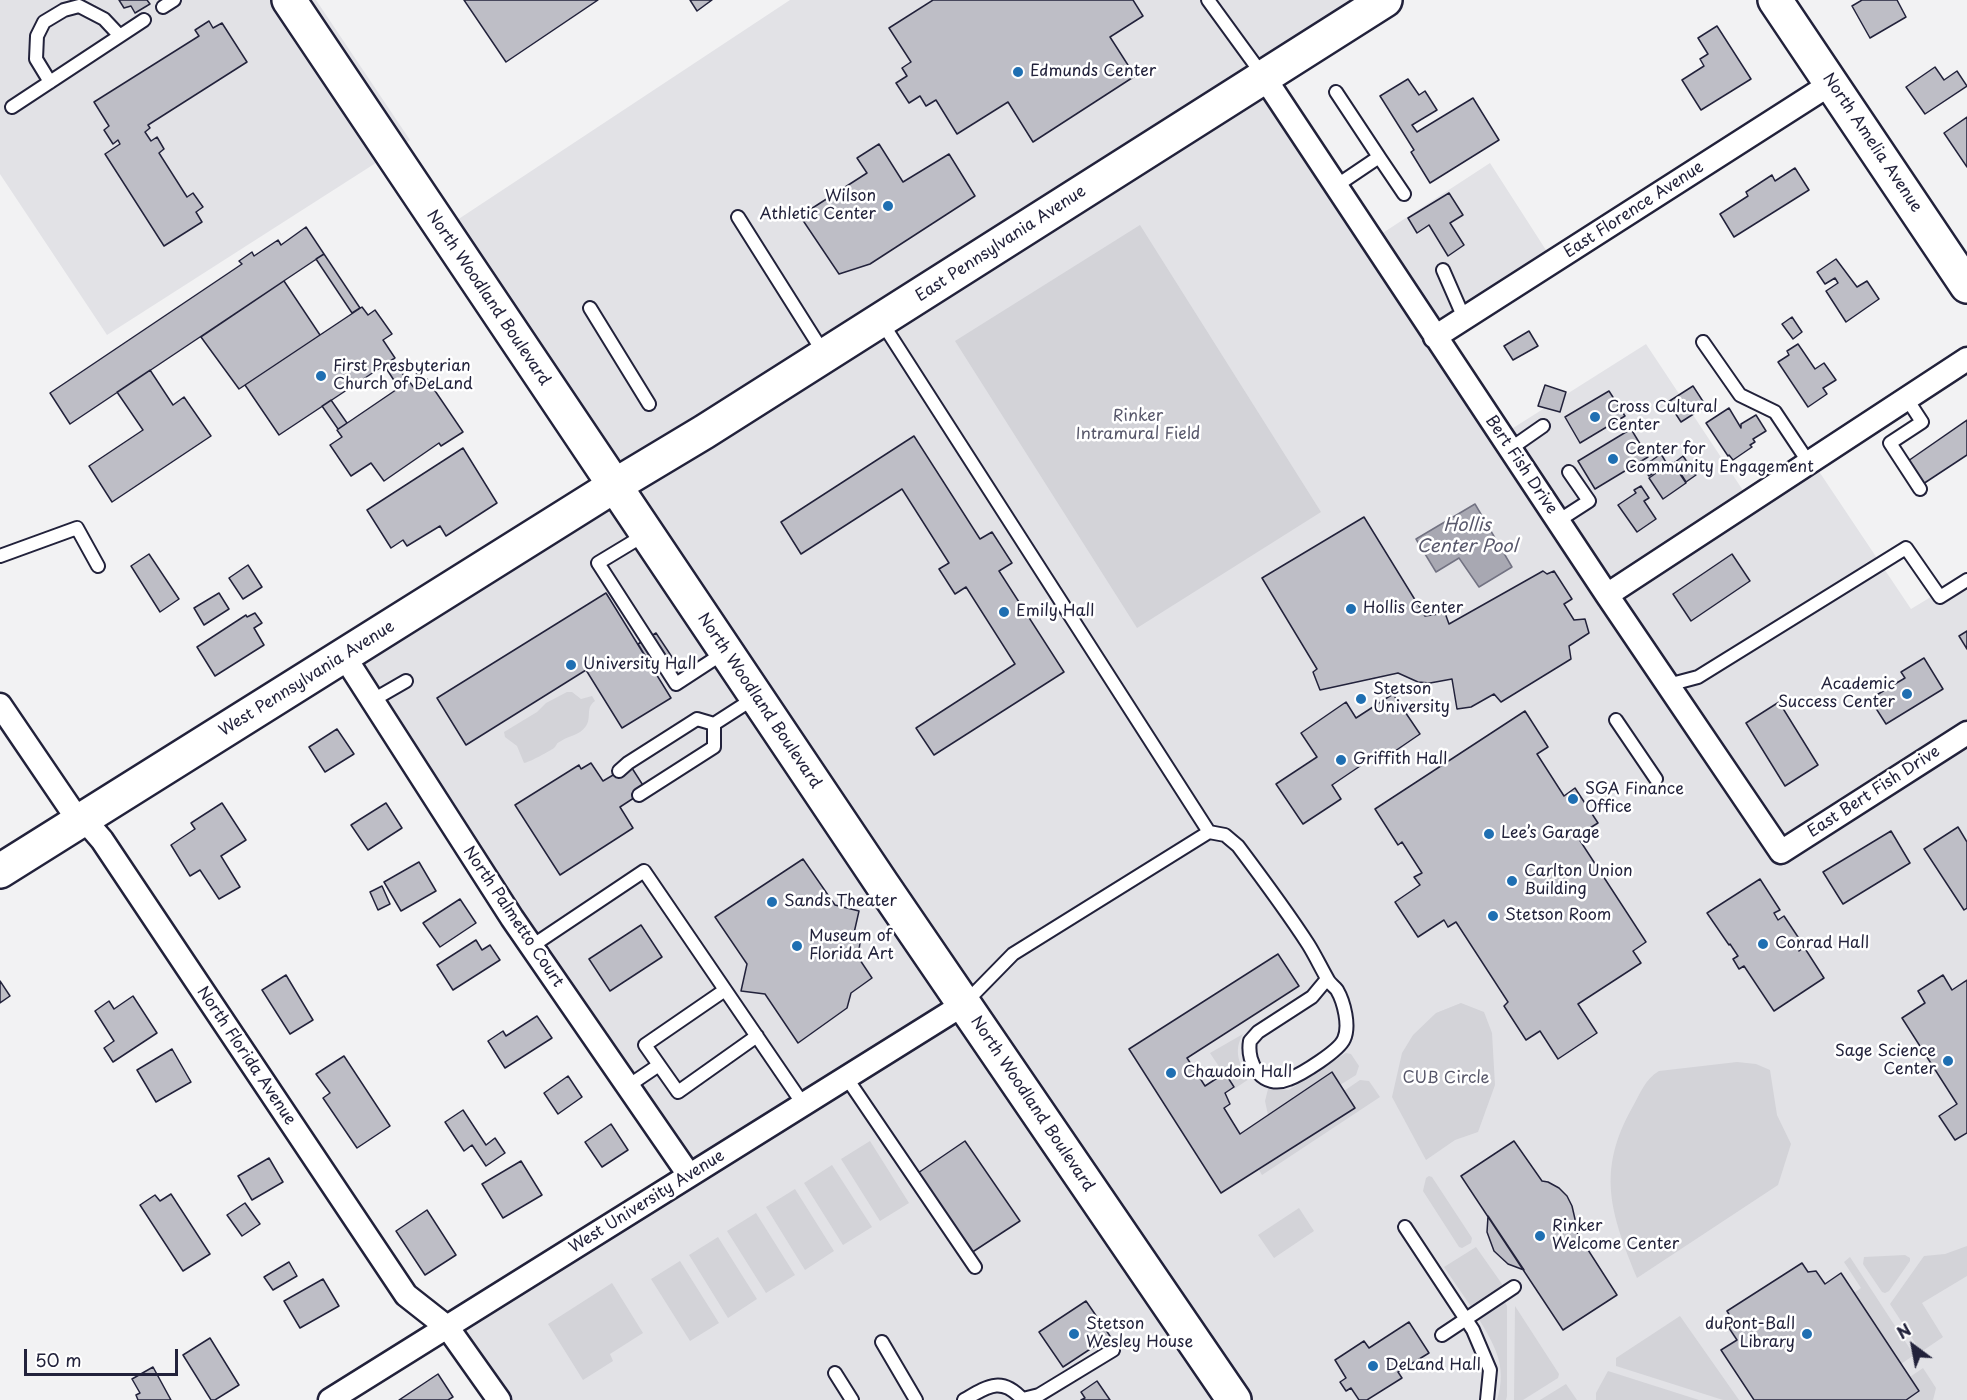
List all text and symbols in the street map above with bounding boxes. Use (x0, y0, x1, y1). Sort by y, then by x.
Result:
place label: Edmunds Center (1030, 62, 1156, 82)
marker: Edmunds Center (1011, 65, 1025, 79)
street label: North Amelia Avenue (1818, 70, 1926, 216)
street label: East Florence Avenue (1561, 158, 1707, 262)
street label: East Pennsylvania Avenue (912, 182, 1090, 306)
place label: Wilson Athletic Center (759, 187, 876, 225)
marker: Wilson Athletic Center (881, 199, 895, 213)
street label: North Woodland Boulevard (422, 207, 554, 389)
place label: First Presbyterian Church of DeLand (333, 357, 473, 395)
marker: First Presbyterian Church of DeLand (314, 369, 328, 383)
place label: Cross Cultural Center (1607, 398, 1718, 436)
park label: Rinker Intramural Field (1076, 407, 1200, 445)
marker: Cross Cultural Center (1588, 410, 1602, 424)
street label: Bert Fish Drive (1481, 412, 1561, 518)
place label: Center for Community Engagement (1625, 440, 1814, 478)
marker: Center for Community Engagement (1606, 452, 1620, 466)
water label: Hollis Center Pool (1416, 515, 1518, 558)
place label: Hollis Center (1363, 599, 1463, 619)
place label: Emily Hall (1016, 602, 1094, 622)
marker: Hollis Center (1344, 602, 1358, 616)
marker: Emily Hall (997, 605, 1011, 619)
street label: North Woodland Boulevard (693, 610, 825, 792)
street label: West Pennsylvania Avenue (216, 617, 398, 741)
place label: University Hall (583, 655, 696, 675)
marker: University Hall (564, 658, 578, 672)
place label: Academic Success Center (1778, 675, 1895, 713)
place label: Stetson University (1373, 680, 1450, 718)
marker: Academic Success Center (1900, 687, 1914, 701)
marker: Stetson University (1354, 692, 1368, 706)
street label: East Bert Fish Drive (1804, 742, 1944, 842)
place label: Griffith Hall (1353, 750, 1447, 770)
marker: Griffith Hall (1334, 753, 1348, 767)
place label: SGA Finance Office (1585, 780, 1684, 818)
marker: SGA Finance Office (1566, 792, 1580, 806)
place label: Lee’s Garage (1501, 824, 1599, 844)
marker: Lee’s Garage (1482, 827, 1496, 841)
street label: North Palmetto Court (459, 843, 567, 991)
place label: Carlton Union Building (1524, 862, 1633, 900)
marker: Carlton Union Building (1505, 874, 1519, 888)
place label: Sands Theater (784, 892, 897, 912)
marker: Sands Theater (765, 895, 779, 909)
place label: Stetson Room (1505, 906, 1611, 926)
marker: Stetson Room (1486, 909, 1500, 923)
place label: Museum of Florida Art (809, 927, 894, 965)
place label: Conrad Hall (1775, 934, 1869, 954)
marker: Conrad Hall (1756, 937, 1770, 951)
marker: Museum of Florida Art (790, 939, 804, 953)
street label: North Florida Avenue (192, 983, 300, 1129)
street label: North Woodland Boulevard (966, 1013, 1098, 1195)
place label: Sage Science Center (1835, 1042, 1936, 1080)
marker: Sage Science Center (1941, 1054, 1955, 1068)
place label: Chaudoin Hall (1183, 1063, 1292, 1083)
marker: Chaudoin Hall (1164, 1066, 1178, 1080)
park label: CUB Circle (1402, 1069, 1490, 1089)
street label: West University Avenue (566, 1146, 728, 1258)
place label: Rinker Welcome Center (1552, 1217, 1679, 1255)
marker: Rinker Welcome Center (1533, 1229, 1547, 1243)
place label: Stetson Wesley House (1086, 1315, 1193, 1353)
place label: duPont-Ball Library (1705, 1315, 1795, 1353)
north arrow (1883, 1316, 1943, 1376)
text: N (1892, 1317, 1915, 1344)
marker: Stetson Wesley House (1067, 1327, 1081, 1341)
marker: duPont-Ball Library (1800, 1327, 1814, 1341)
scale bar (27, 1337, 182, 1375)
text: 50 m (35, 1346, 82, 1373)
place label: DeLand Hall (1385, 1356, 1481, 1376)
marker: DeLand Hall (1366, 1359, 1380, 1373)

